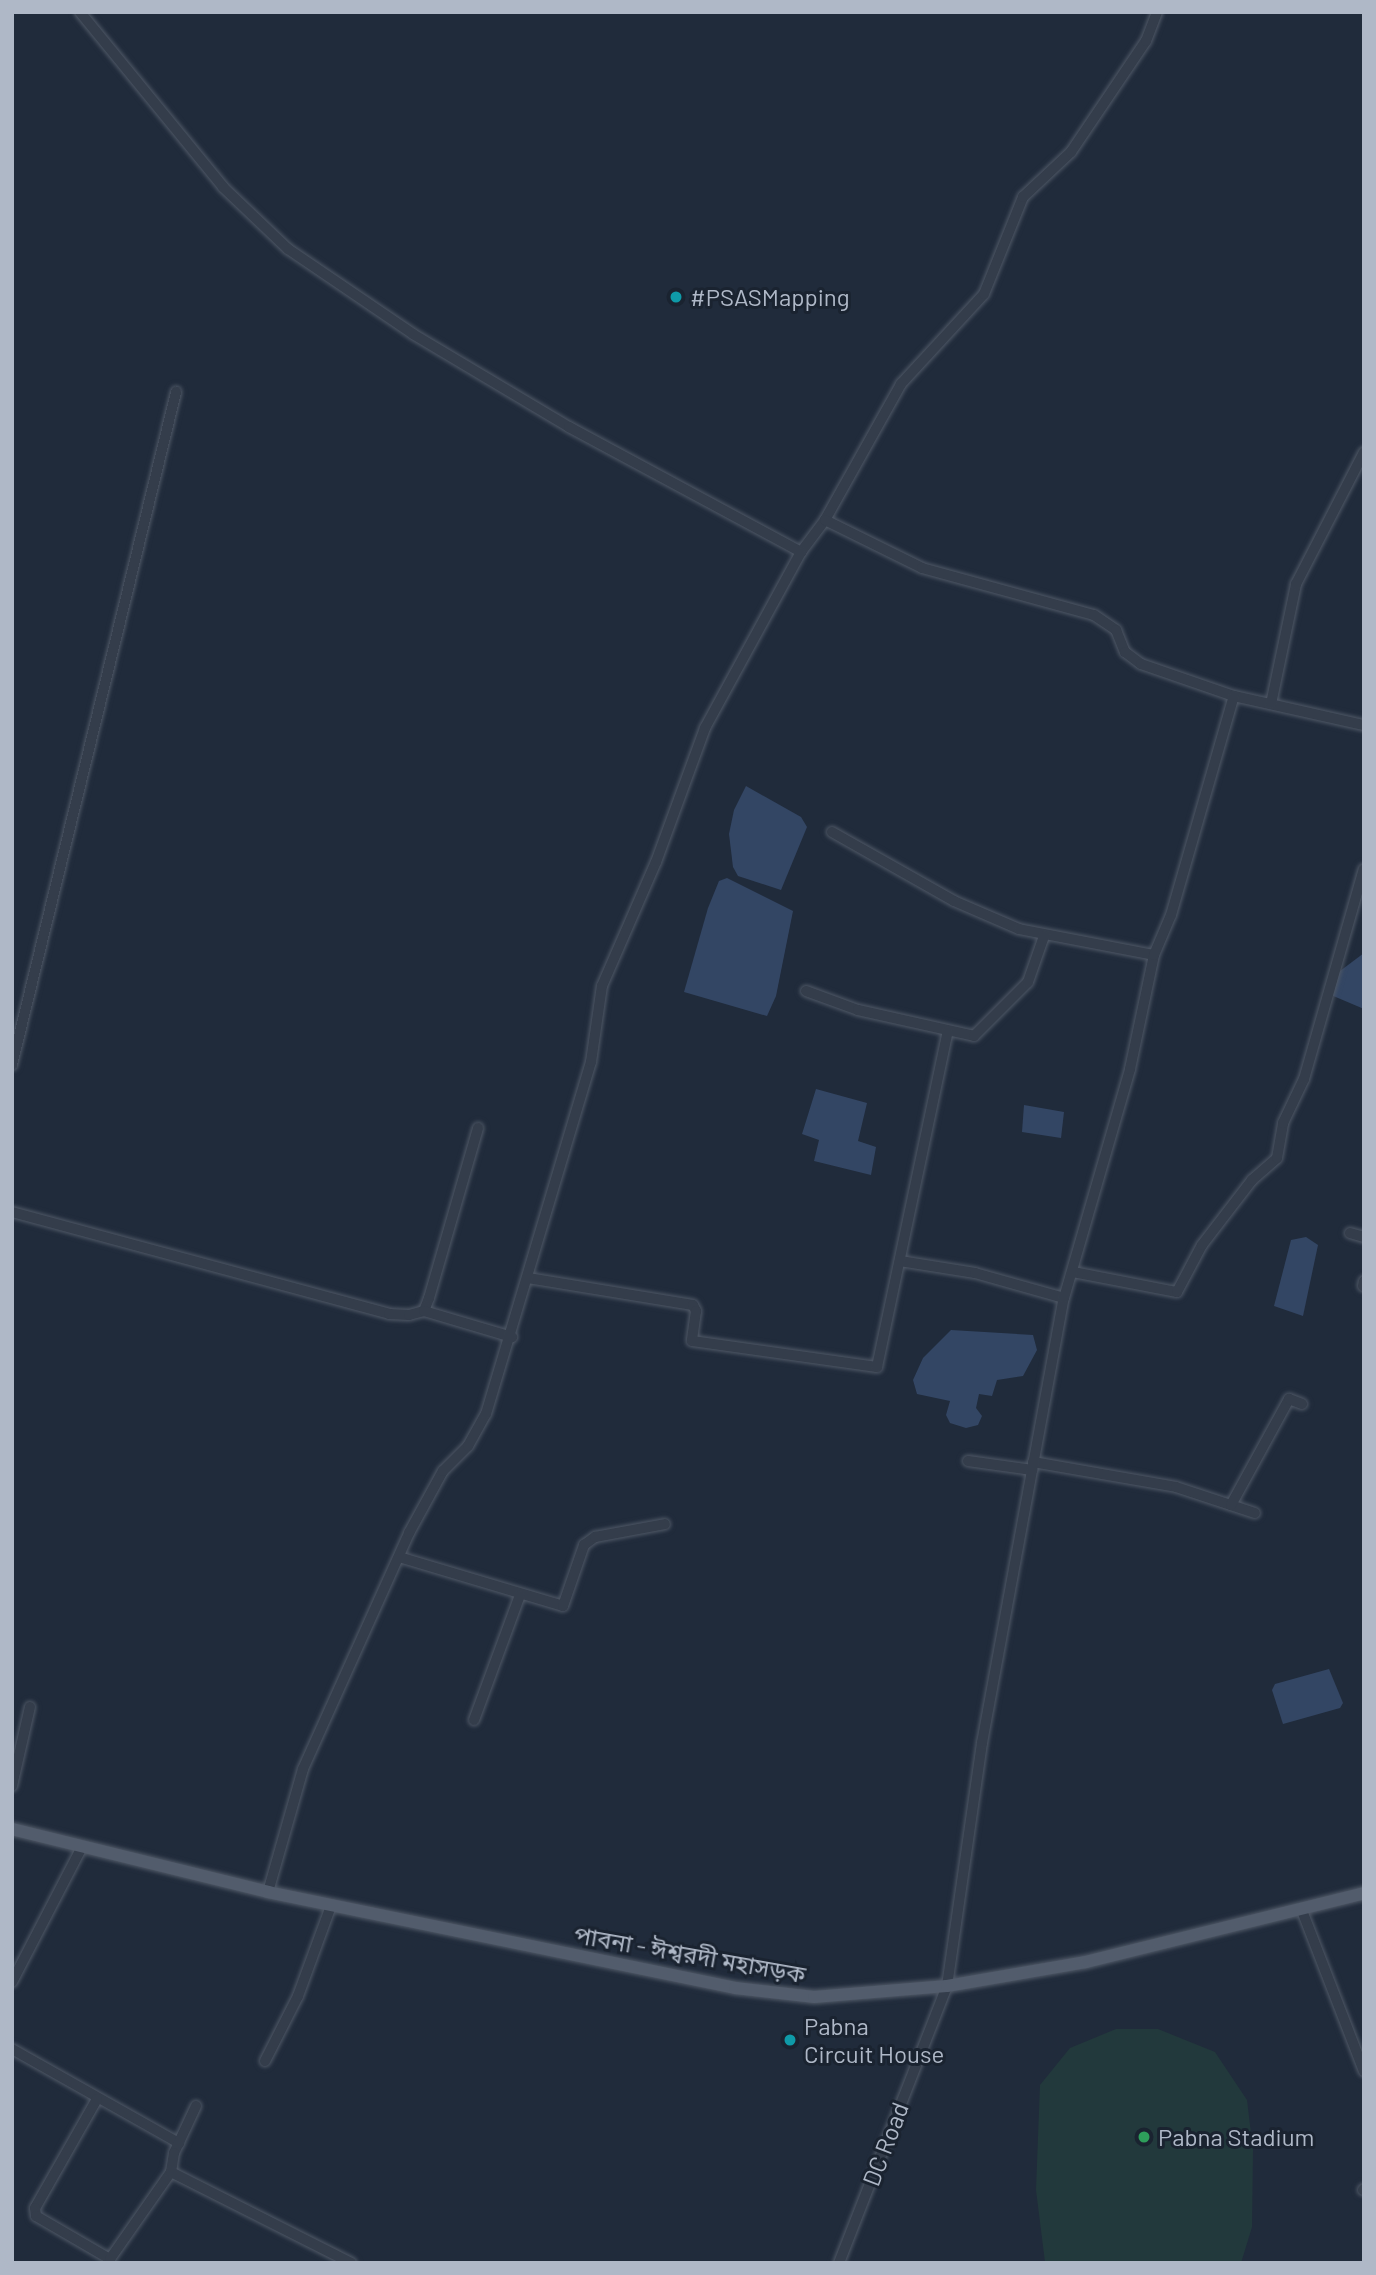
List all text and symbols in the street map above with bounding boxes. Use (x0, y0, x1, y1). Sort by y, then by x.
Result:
place label: #PSASMapping (690, 283, 850, 311)
marker: #PSASMapping (668, 289, 684, 305)
street label: পাবনা - ঈশ্বরদী মহাসড়ক (572, 1919, 808, 1989)
place label: Pabna Circuit House (804, 2012, 944, 2068)
marker: Pabna Circuit House (782, 2032, 798, 2048)
street label: DC Road (856, 2098, 914, 2190)
place label: Pabna Stadium (1158, 2123, 1314, 2151)
marker: Pabna Stadium (1136, 2129, 1152, 2145)

